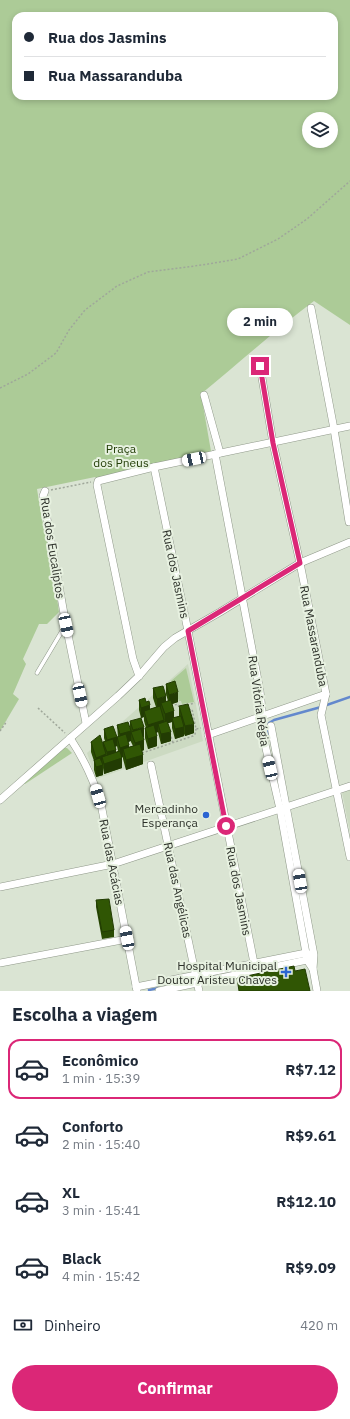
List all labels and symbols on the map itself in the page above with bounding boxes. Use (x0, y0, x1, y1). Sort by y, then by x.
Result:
callout: 2 min (227, 308, 293, 336)
route end (251, 357, 269, 375)
park label: Praça dos Pneus (93, 441, 149, 470)
car (181, 451, 207, 467)
street label: Rua dos Eucaliptos (38, 496, 68, 600)
street label: Rua dos Jasmins (159, 528, 193, 620)
street label: Rua Massaranduba (297, 584, 331, 688)
car (58, 612, 74, 638)
street label: Rua Vitória Régia (245, 655, 273, 748)
car (72, 682, 88, 708)
car (261, 755, 279, 781)
car (89, 783, 107, 809)
place label: Mercadinho Esperança (135, 801, 199, 830)
marker: Mercadinho Esperança (201, 810, 211, 820)
route start (217, 817, 235, 835)
street label: Rua das Acácias (96, 818, 128, 906)
street label: Rua das Angélicas (161, 841, 196, 939)
street label: Rua dos Jasmins (223, 845, 255, 937)
car (292, 868, 308, 894)
car (119, 925, 135, 951)
place label: Hospital Municipal Doutor Aristeu Chaves (157, 958, 277, 987)
marker: Hospital Municipal Doutor Aristeu Chaves (280, 966, 292, 978)

